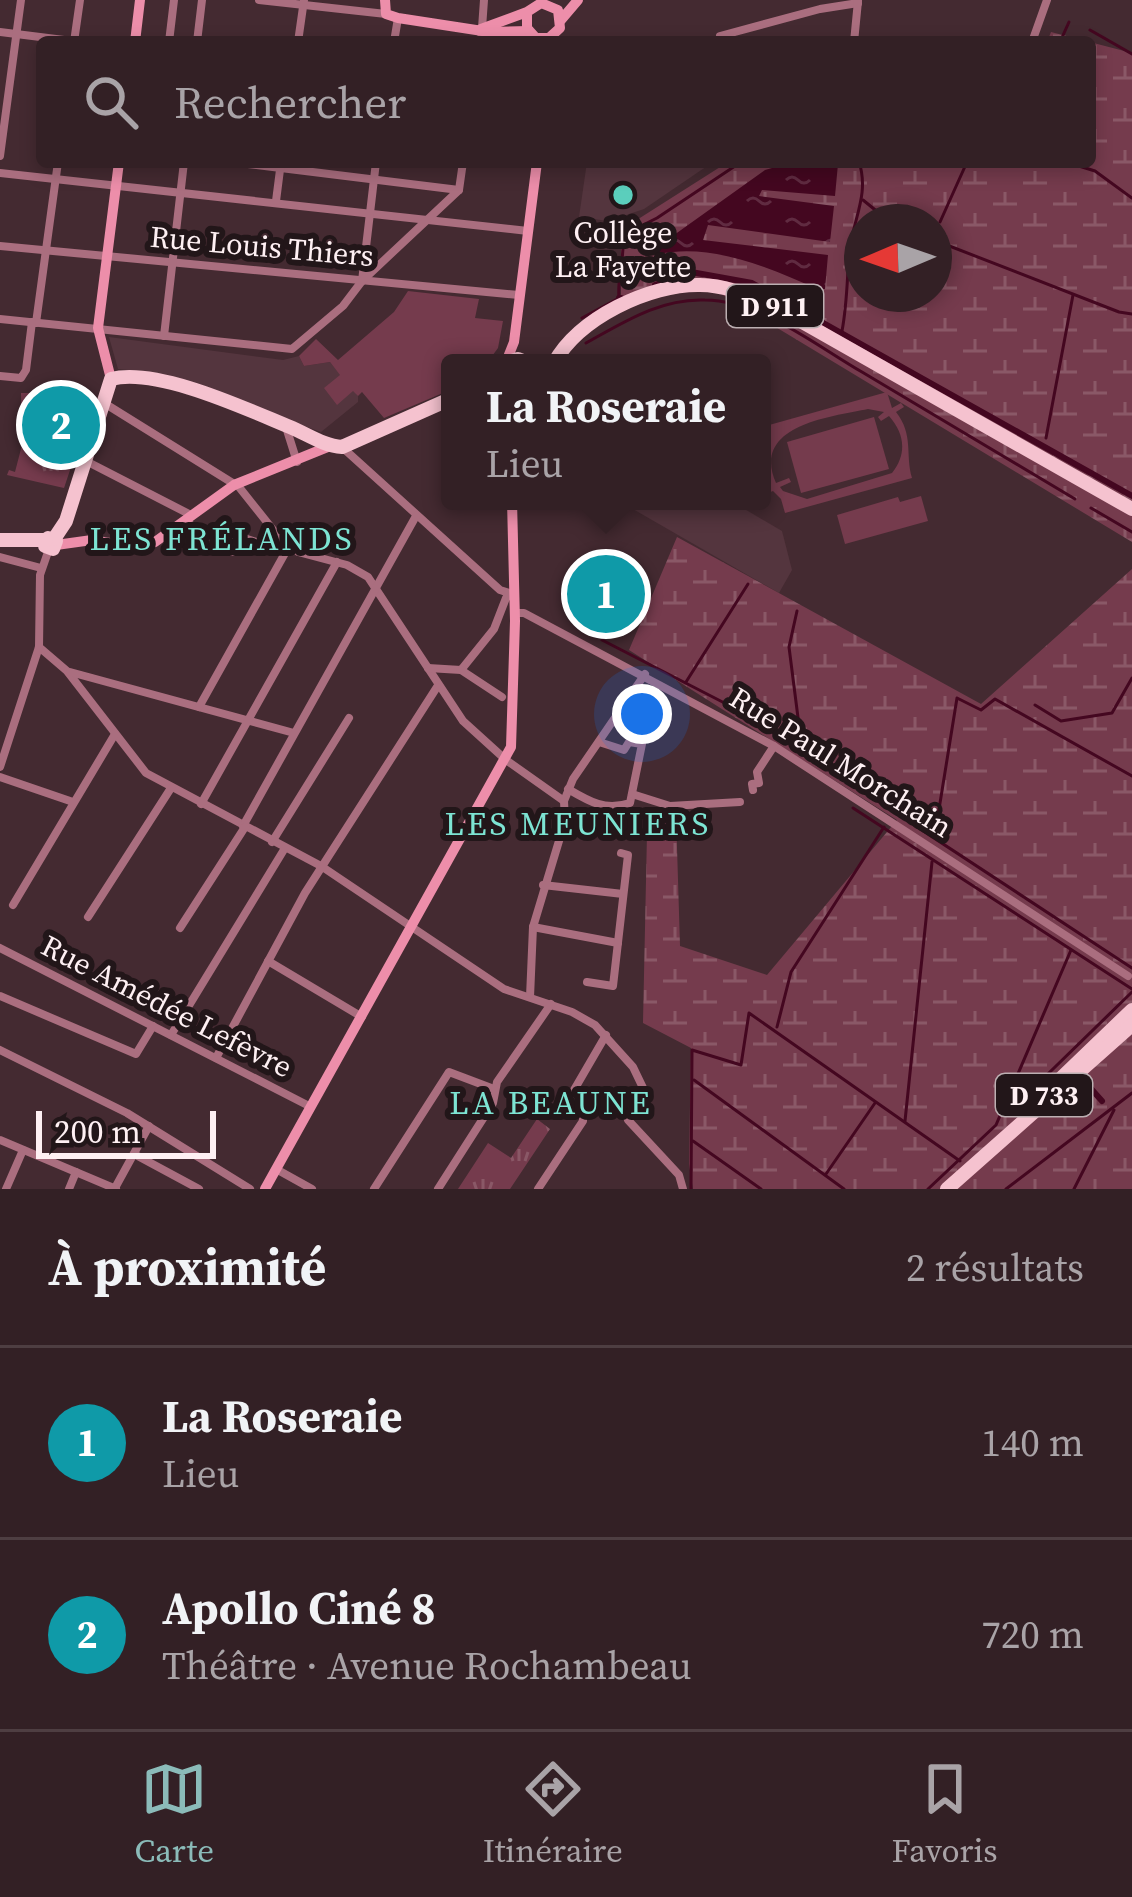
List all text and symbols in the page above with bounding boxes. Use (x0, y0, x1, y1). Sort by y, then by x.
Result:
search box (36, 36, 1096, 168)
icon: search (78, 69, 144, 135)
text: Rechercher (174, 71, 406, 133)
marker: Collège La Fayette (610, 182, 636, 208)
north arrow (844, 204, 952, 312)
place label: Collège La Fayette (555, 212, 691, 287)
street label: Rue Louis Thiers (148, 216, 376, 276)
road number: D 911 (727, 285, 823, 327)
popup (441, 354, 771, 510)
text: La Roseraie (486, 375, 726, 437)
pin: 2 (22, 380, 100, 470)
text: Lieu (486, 437, 563, 490)
district label: LES FRÉLANDS (89, 516, 355, 561)
pin: 1 (567, 549, 645, 639)
street label: Rue Paul Morchain (722, 677, 960, 847)
your location (612, 684, 672, 744)
district label: LES MEUNIERS (445, 801, 711, 846)
street label: Rue Amédée Lefèvre (35, 925, 299, 1087)
road number: D 733 (996, 1074, 1092, 1116)
district label: LA BEAUNE (449, 1080, 653, 1125)
scale bar (36, 1105, 216, 1158)
text: 200 m (54, 1109, 141, 1154)
text: À proximité (48, 1232, 326, 1302)
text: 2 résultats (906, 1241, 1084, 1294)
text: La Roseraie (162, 1385, 402, 1447)
text: 1 (76, 1416, 98, 1469)
text: 140 m (981, 1416, 1084, 1469)
text: Lieu (162, 1447, 240, 1500)
text: Apollo Ciné 8 (162, 1577, 436, 1639)
text: 2 (76, 1608, 98, 1661)
text: 720 m (981, 1608, 1084, 1661)
text: Théâtre · Avenue Rochambeau (162, 1639, 692, 1692)
tab: Carte (134, 1756, 214, 1873)
tab: Itinéraire (483, 1756, 623, 1873)
tab: Favoris (891, 1756, 998, 1873)

